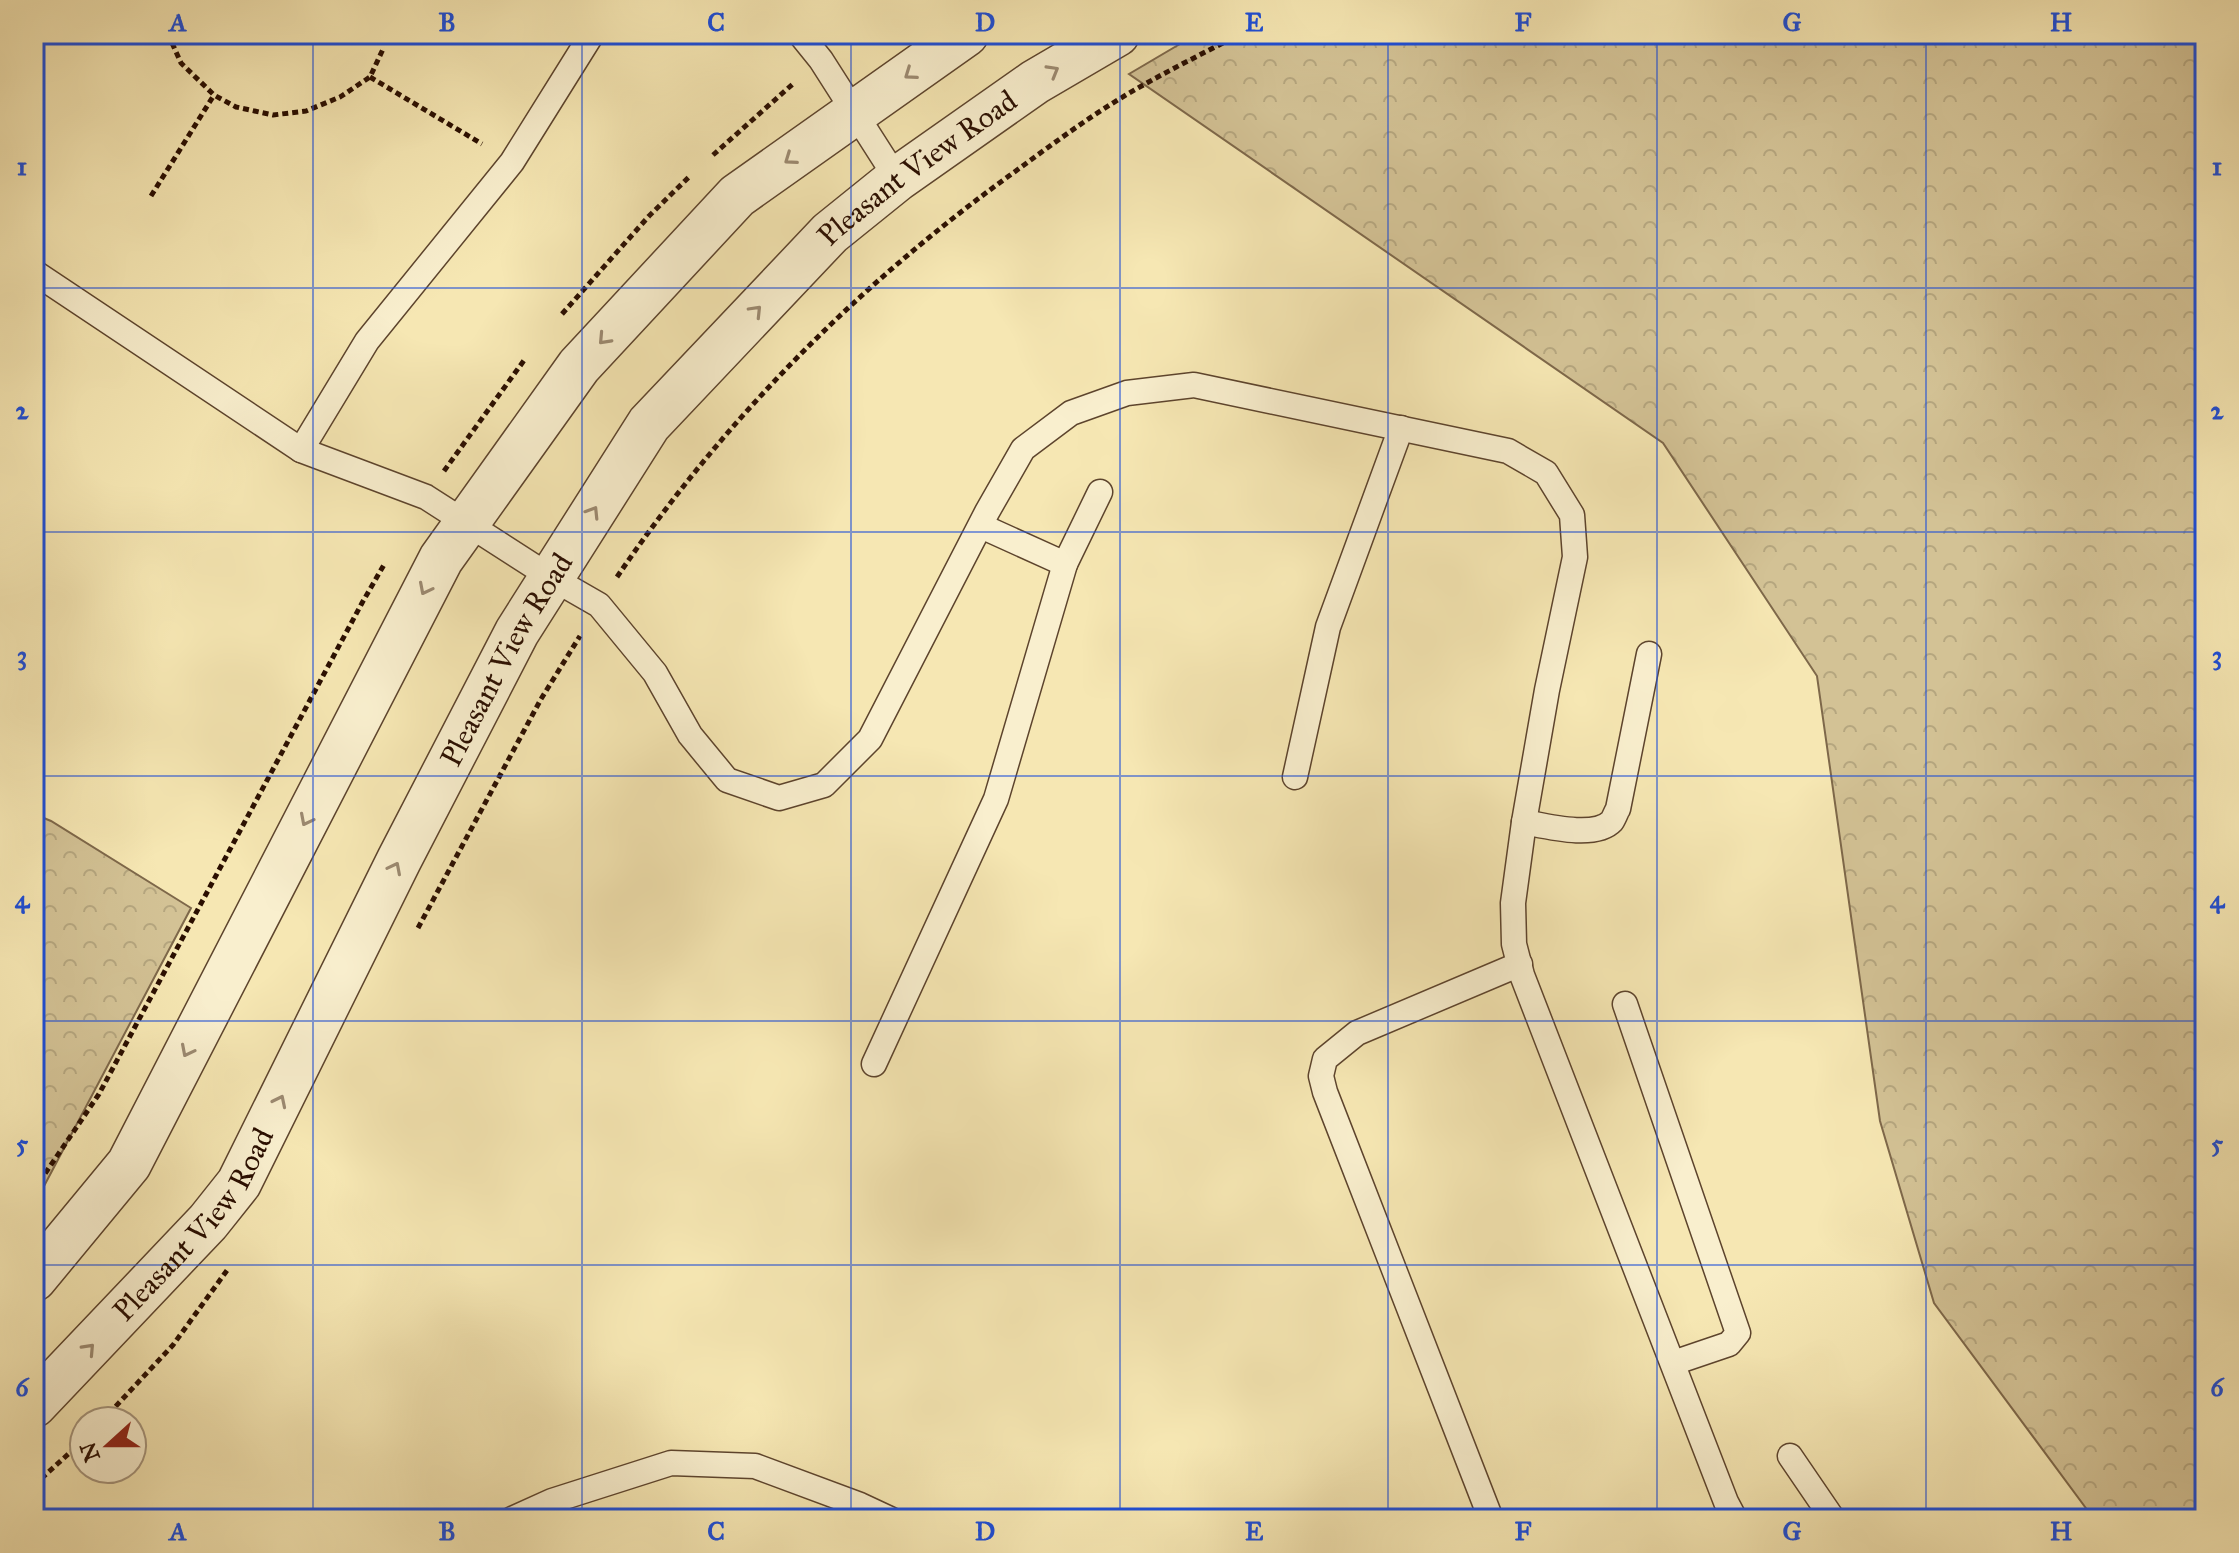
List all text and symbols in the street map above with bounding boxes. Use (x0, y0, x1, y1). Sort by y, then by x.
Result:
text: A (167, 6, 187, 38)
text: B (438, 6, 456, 38)
text: C (707, 6, 725, 38)
text: D (975, 6, 995, 38)
text: E (1245, 6, 1264, 38)
text: F (1515, 6, 1532, 38)
text: G (1782, 6, 1802, 38)
text: H (2050, 6, 2073, 38)
one-way arrow (904, 64, 918, 79)
one-way arrow (1044, 65, 1059, 81)
street label: Pleasant View Road (810, 82, 1024, 253)
one-way arrow (784, 149, 798, 164)
text: 1 (17, 150, 27, 182)
text: 1 (2212, 150, 2222, 182)
one-way arrow (747, 305, 761, 320)
one-way arrow (598, 330, 613, 344)
text: 2 (16, 394, 30, 426)
text: 2 (2211, 394, 2225, 426)
one-way arrow (584, 506, 599, 521)
street label: Pleasant View Road (433, 546, 580, 773)
one-way arrow (420, 581, 435, 596)
text: 3 (17, 639, 27, 671)
text: 3 (2212, 639, 2222, 671)
one-way arrow (300, 812, 316, 827)
one-way arrow (386, 861, 401, 876)
text: 4 (15, 883, 31, 915)
text: 4 (2210, 883, 2226, 915)
one-way arrow (181, 1043, 197, 1058)
one-way arrow (270, 1094, 285, 1109)
street label: Pleasant View Road (105, 1122, 281, 1329)
text: 5 (16, 1127, 29, 1159)
text: 5 (2211, 1127, 2224, 1159)
one-way arrow (79, 1344, 94, 1358)
text: 6 (15, 1371, 30, 1403)
text: 6 (2210, 1371, 2225, 1403)
north arrow (68, 1405, 148, 1485)
text: N (74, 1438, 106, 1466)
text: A (167, 1515, 187, 1547)
text: B (438, 1515, 456, 1547)
text: C (707, 1515, 725, 1547)
text: D (975, 1515, 995, 1547)
text: E (1245, 1515, 1264, 1547)
text: F (1515, 1515, 1532, 1547)
text: G (1782, 1515, 1802, 1547)
text: H (2050, 1515, 2073, 1547)

